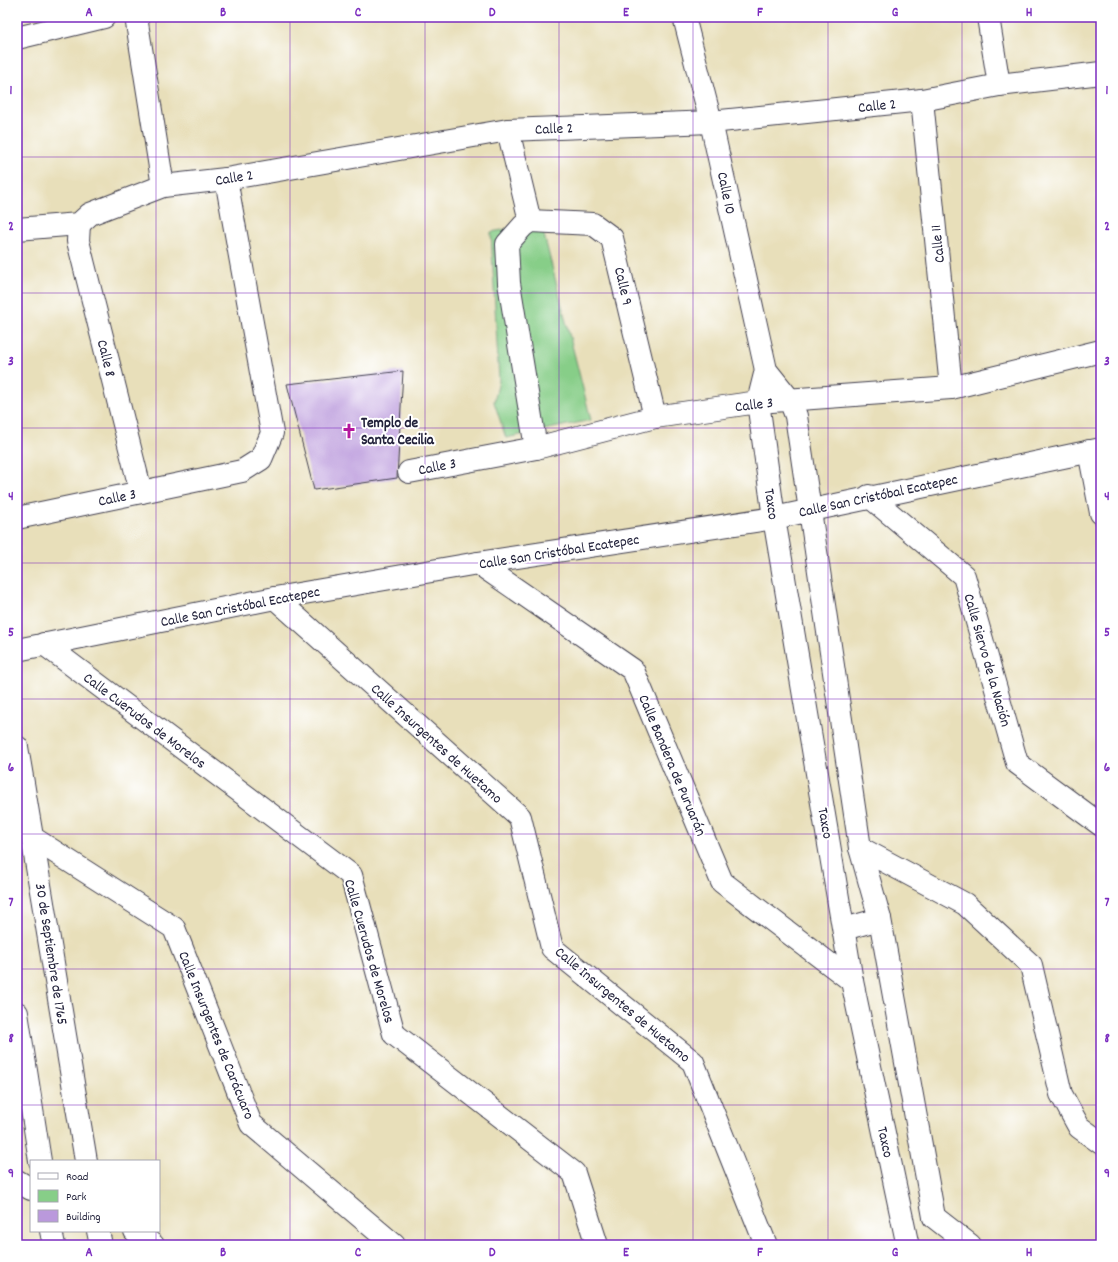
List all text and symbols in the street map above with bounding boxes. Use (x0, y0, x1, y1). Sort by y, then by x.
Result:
text: A (85, 4, 93, 23)
text: B (220, 4, 226, 23)
text: C (355, 4, 362, 23)
text: D (489, 4, 496, 23)
text: E (623, 4, 630, 23)
text: F (757, 4, 763, 23)
text: G (892, 4, 899, 23)
text: H (1026, 4, 1033, 23)
text: 1 (10, 82, 13, 101)
text: 1 (1106, 82, 1109, 101)
street label: Calle 2 (857, 94, 897, 120)
street label: Calle 2 (535, 118, 574, 142)
street label: Calle 2 (214, 165, 255, 193)
street label: Calle 10 (710, 170, 740, 217)
text: 2 (8, 218, 14, 237)
text: 2 (1104, 218, 1110, 237)
street label: Calle 11 (926, 224, 952, 264)
street label: Calle 9 (607, 265, 637, 308)
street label: Calle 8 (90, 338, 120, 379)
text: 3 (8, 353, 14, 372)
text: 3 (1104, 353, 1110, 372)
street label: Calle 3 (734, 393, 775, 419)
place label: Templo de Santa Cecilia (361, 413, 435, 452)
church icon: Templo de Santa Cecilia (340, 422, 358, 440)
street label: Calle 3 (416, 454, 458, 482)
street label: Calle San Cristóbal Ecatepec (797, 469, 960, 525)
street label: Calle 3 (96, 484, 138, 514)
street label: Taxco (757, 487, 783, 522)
text: 4 (8, 488, 14, 507)
text: 4 (1104, 488, 1110, 507)
street label: Calle San Cristóbal Ecatepec (478, 529, 641, 577)
street label: Calle San Cristóbal Ecatepec (159, 582, 322, 634)
street label: Calle Siervo de la Nación (957, 591, 1016, 730)
text: 5 (8, 624, 14, 643)
text: 5 (1104, 624, 1110, 643)
street label: Calle Cuerudos de Morelos (78, 668, 210, 775)
street label: Calle Insurgentes de Huetamo (365, 679, 507, 810)
street label: Calle Bandera de Puruarán (631, 692, 711, 840)
text: 6 (8, 759, 15, 778)
text: 6 (1104, 759, 1111, 778)
street label: Taxco (810, 806, 838, 841)
street label: Calle Cuerudos de Morelos (337, 877, 399, 1026)
street label: 30 de Septiembre de 1765 (28, 882, 72, 1027)
text: 7 (9, 894, 14, 913)
text: 7 (1105, 894, 1110, 913)
street label: Calle Insurgentes de Huetamo (549, 942, 694, 1069)
street label: Calle Insurgentes de Carácuaro (171, 948, 259, 1124)
text: 8 (8, 1030, 14, 1049)
text: 8 (1104, 1030, 1110, 1049)
street label: Taxco (870, 1125, 898, 1160)
legend (30, 1160, 160, 1232)
text: 9 (8, 1165, 14, 1184)
text: 9 (1104, 1165, 1110, 1184)
text: Road (66, 1169, 88, 1186)
text: Park (66, 1189, 87, 1206)
text: Building (66, 1209, 101, 1226)
text: A (85, 1244, 93, 1262)
text: B (220, 1244, 226, 1262)
text: C (355, 1244, 362, 1262)
text: D (489, 1244, 496, 1262)
text: E (623, 1244, 630, 1262)
text: F (757, 1244, 763, 1262)
text: G (892, 1244, 899, 1262)
text: H (1026, 1244, 1033, 1262)

